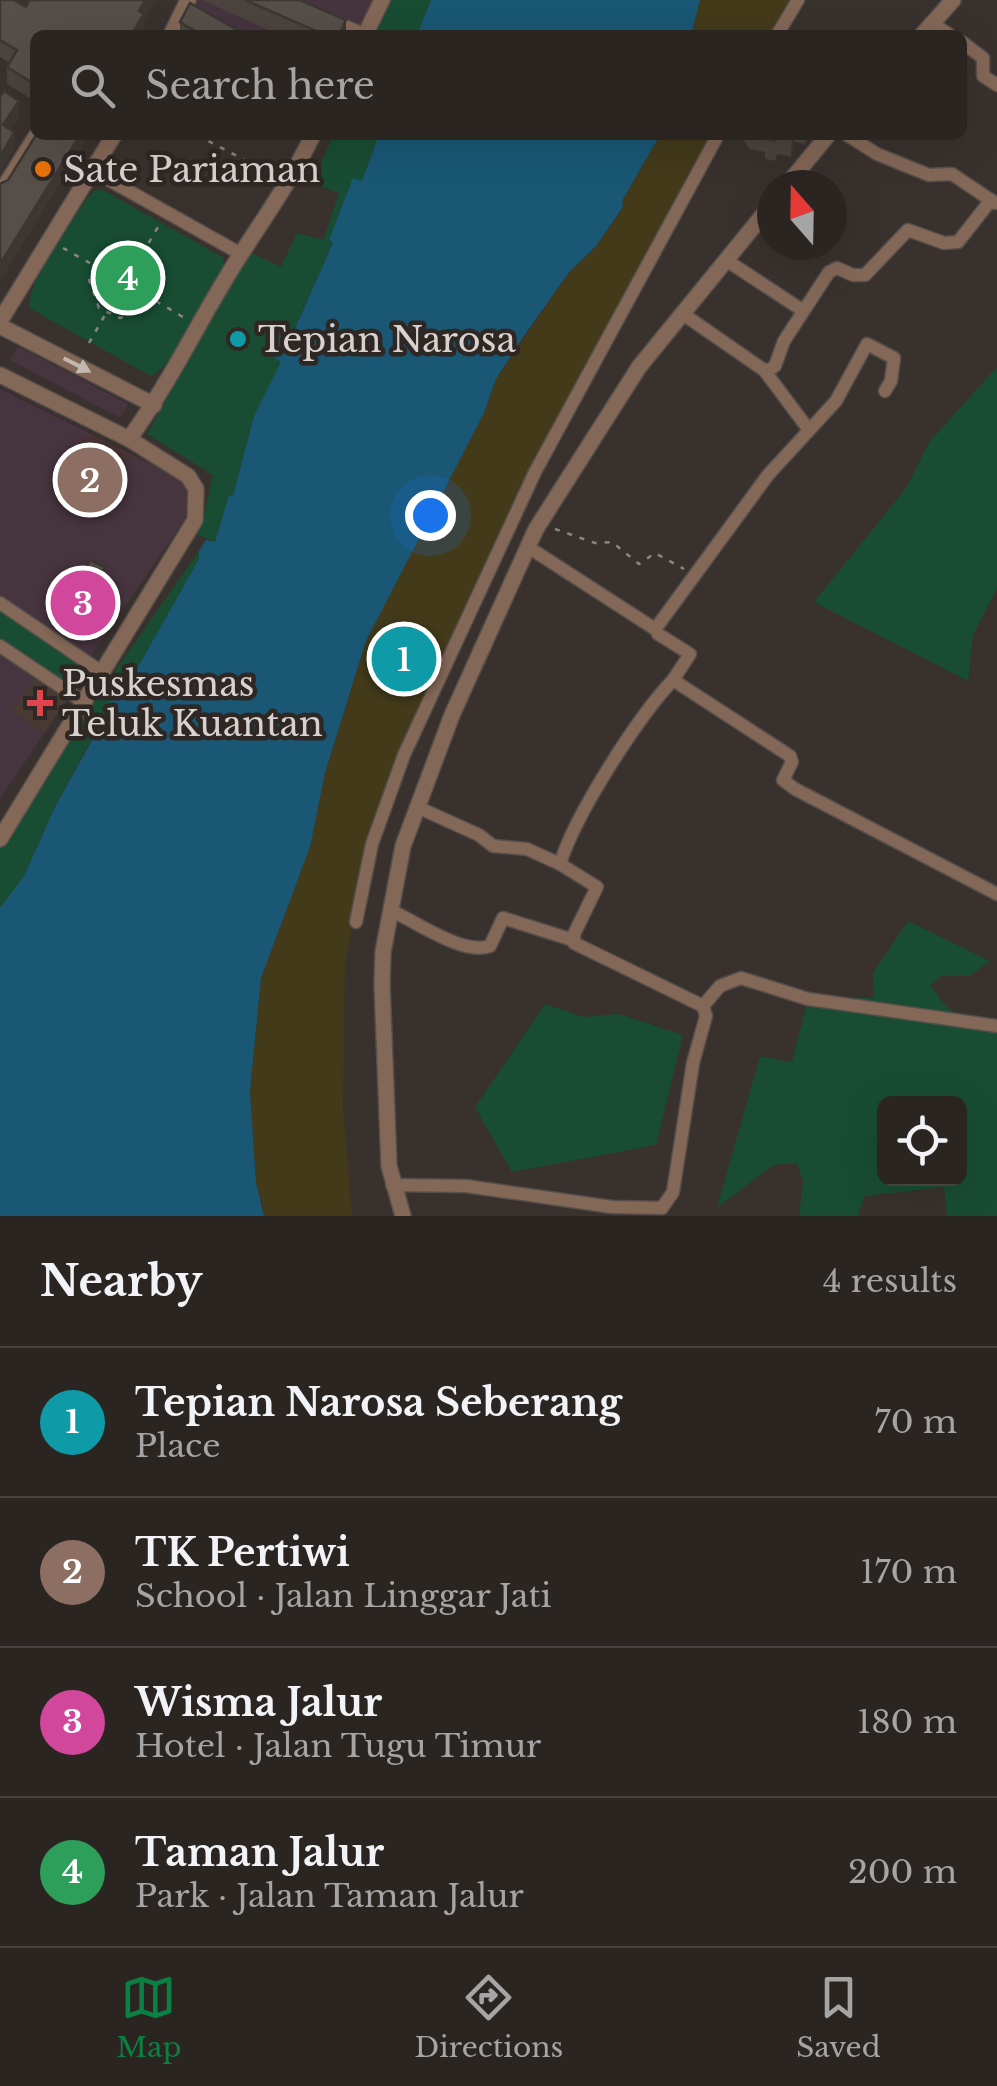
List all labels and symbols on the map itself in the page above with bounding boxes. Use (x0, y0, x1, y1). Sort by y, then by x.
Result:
place label: Sate Pariaman (63, 148, 320, 191)
marker: Sate Pariaman (32, 158, 54, 180)
north arrow (757, 170, 847, 260)
pin: 4 (96, 240, 160, 316)
place label: Tepian Narosa (258, 318, 516, 361)
marker: Tepian Narosa (227, 328, 249, 350)
one-way arrow (63, 356, 92, 373)
pin: 2 (58, 442, 122, 518)
your location (405, 490, 456, 541)
pin: 3 (51, 566, 116, 640)
pin: 1 (372, 622, 436, 696)
place label: Puskesmas Teluk Kuantan (62, 662, 323, 745)
marker: Puskesmas Teluk Kuantan (27, 690, 53, 716)

